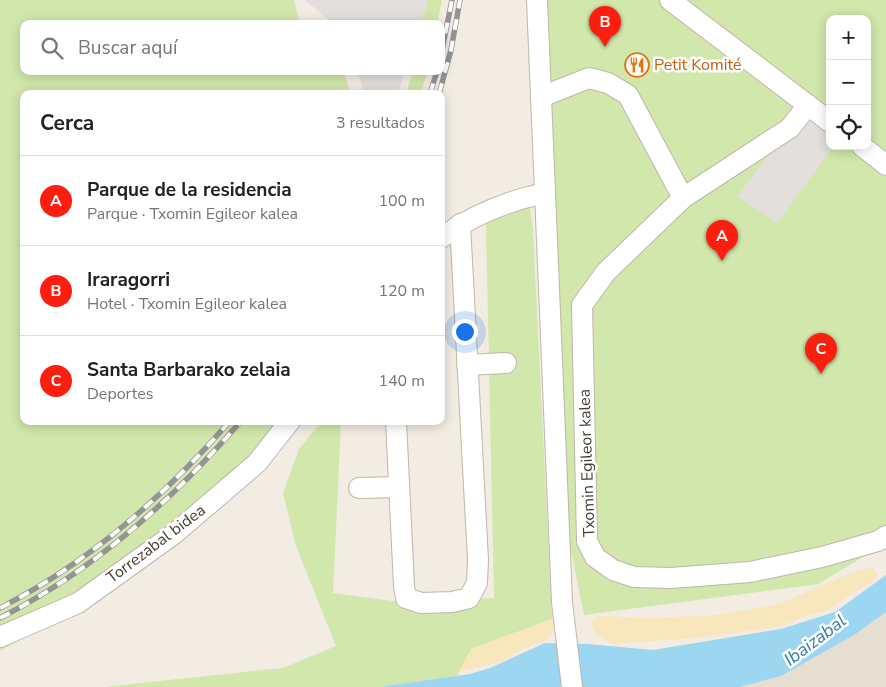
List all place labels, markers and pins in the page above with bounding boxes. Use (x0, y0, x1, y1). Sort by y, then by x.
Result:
pin: B (589, 6, 621, 47)
restaurant icon: Petit Komité (624, 52, 650, 78)
place label: Petit Komité (654, 54, 741, 76)
pin: A (706, 220, 738, 261)
pin: C (805, 333, 837, 374)

